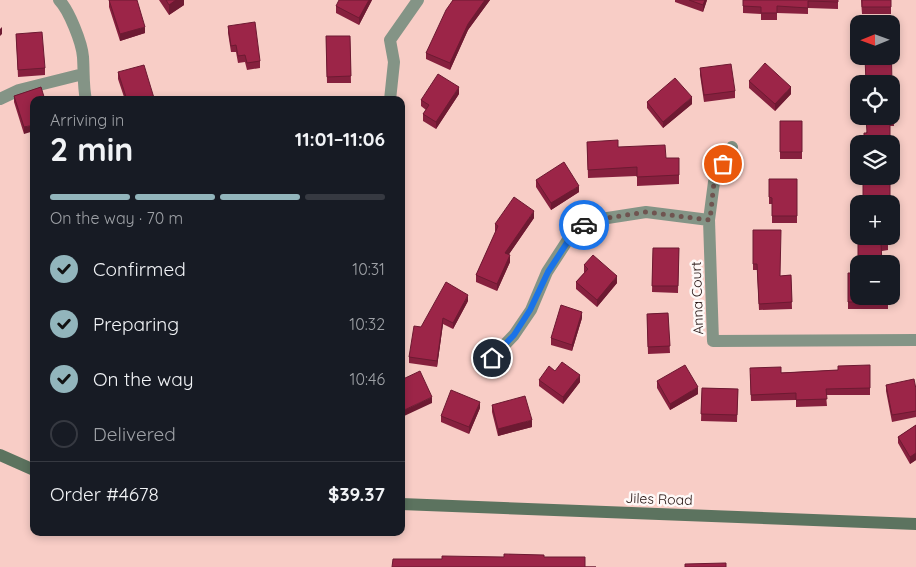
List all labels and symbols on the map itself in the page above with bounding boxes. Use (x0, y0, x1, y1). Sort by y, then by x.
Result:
north arrow (850, 15, 900, 65)
pin (702, 143, 744, 185)
courier (559, 200, 609, 250)
street label: Anna Court (687, 261, 707, 335)
pin (471, 337, 513, 379)
street label: Jiles Road (625, 489, 693, 509)

